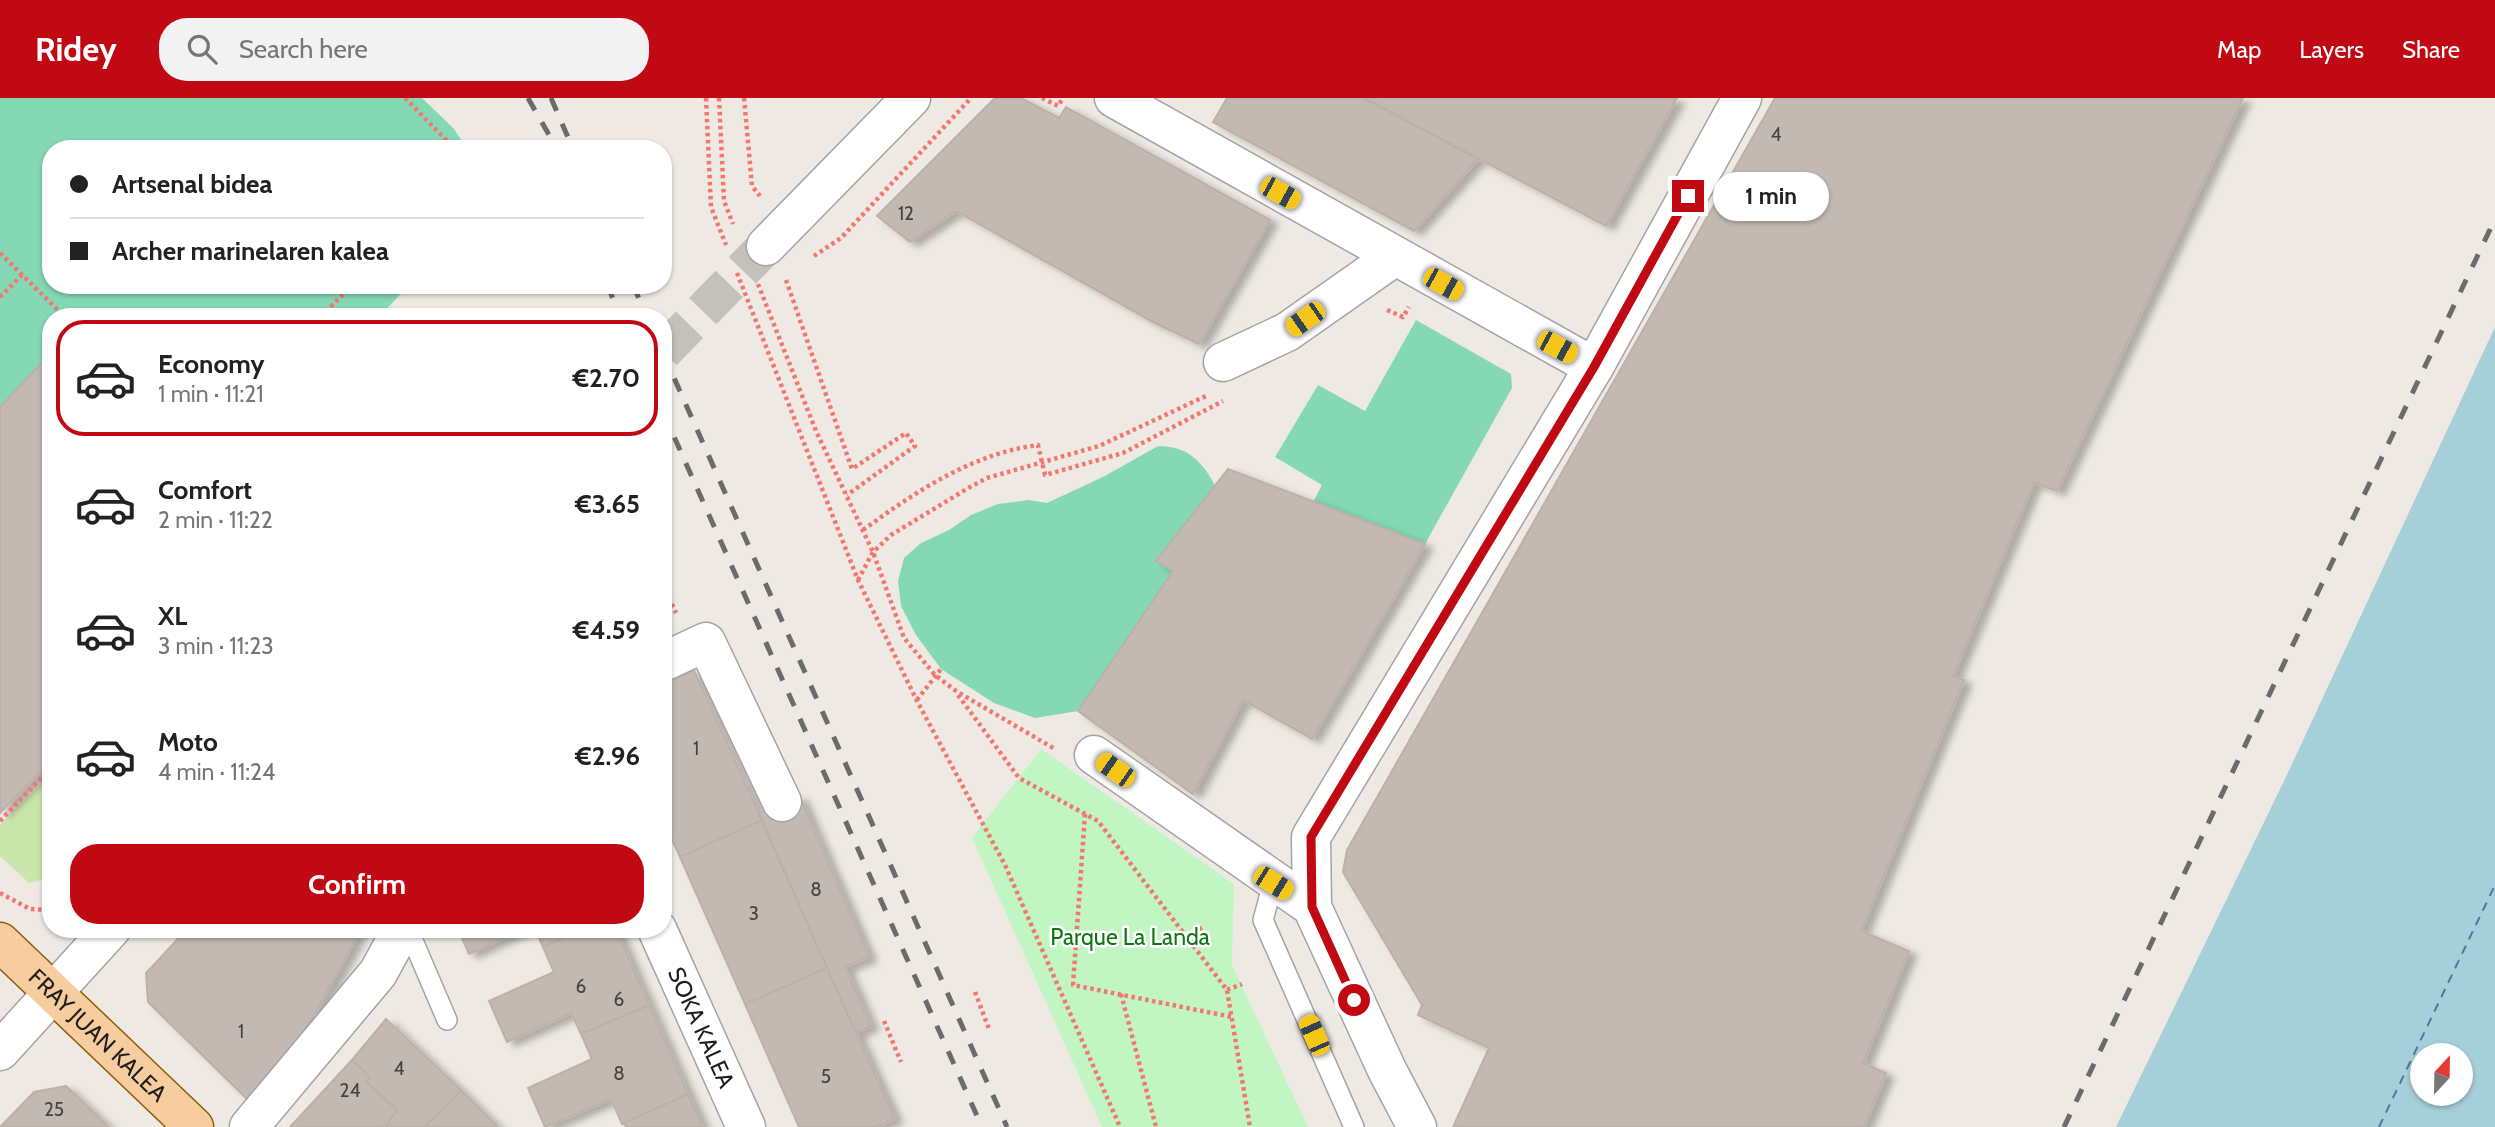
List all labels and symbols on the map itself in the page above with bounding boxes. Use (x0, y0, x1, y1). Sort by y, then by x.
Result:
house number: 4 (1771, 123, 1782, 146)
callout: 1 min (1712, 172, 1828, 220)
car (1257, 174, 1304, 212)
route end (1672, 180, 1704, 212)
house number: 12 (898, 202, 914, 225)
car (1420, 265, 1467, 303)
car (1282, 298, 1329, 340)
car (1534, 328, 1581, 366)
house number: 1 (693, 737, 699, 760)
car (1092, 749, 1139, 791)
car (1250, 863, 1297, 903)
house number: 8 (810, 878, 822, 901)
house number: 3 (749, 902, 759, 925)
park label: Parque La Landa (1050, 923, 1210, 951)
street label: FRAY JUAN KALEA (23, 963, 173, 1107)
street label: SOKA KALEA (662, 963, 741, 1092)
house number: 6 (576, 975, 586, 998)
route start (1338, 984, 1370, 1016)
house number: 6 (614, 988, 624, 1011)
car (1296, 1012, 1333, 1058)
house number: 1 (238, 1020, 244, 1043)
north arrow (2410, 1043, 2473, 1106)
house number: 4 (394, 1057, 405, 1080)
house number: 8 (613, 1062, 625, 1085)
house number: 5 (821, 1065, 831, 1088)
house number: 24 (340, 1079, 360, 1102)
house number: 25 (44, 1098, 64, 1121)

